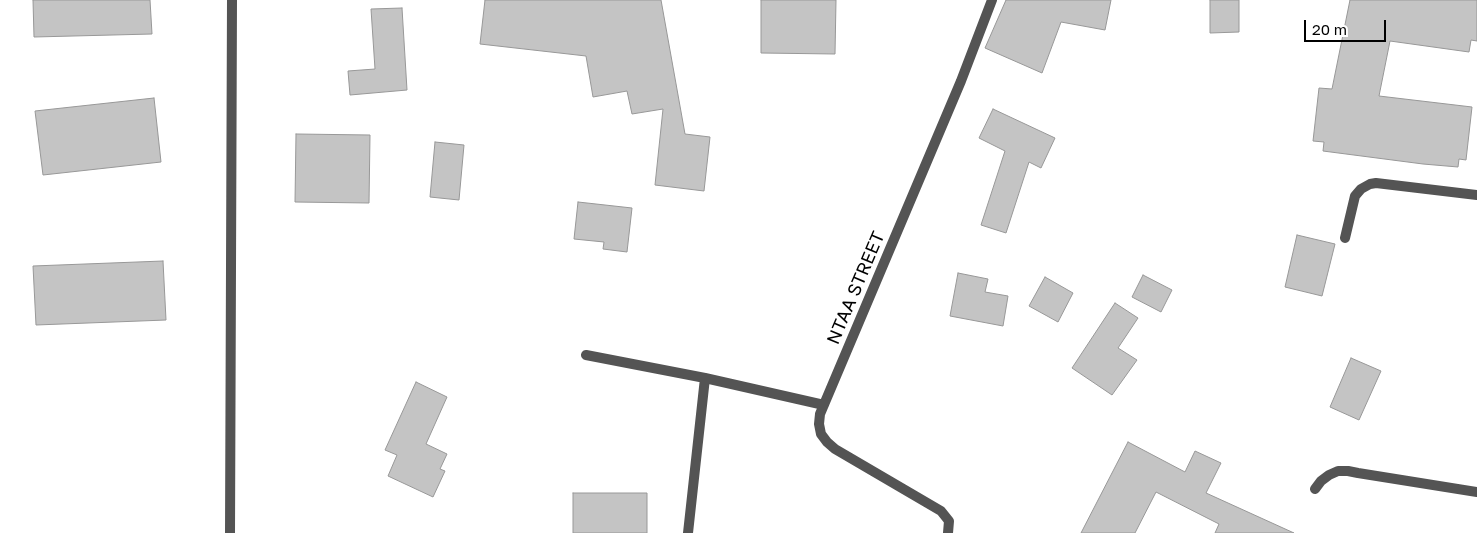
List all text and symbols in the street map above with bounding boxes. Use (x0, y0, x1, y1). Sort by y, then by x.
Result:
scale bar (1307, 10, 1390, 42)
text: 20 m (1312, 20, 1347, 38)
street label: NTAA STREET (823, 228, 889, 348)

